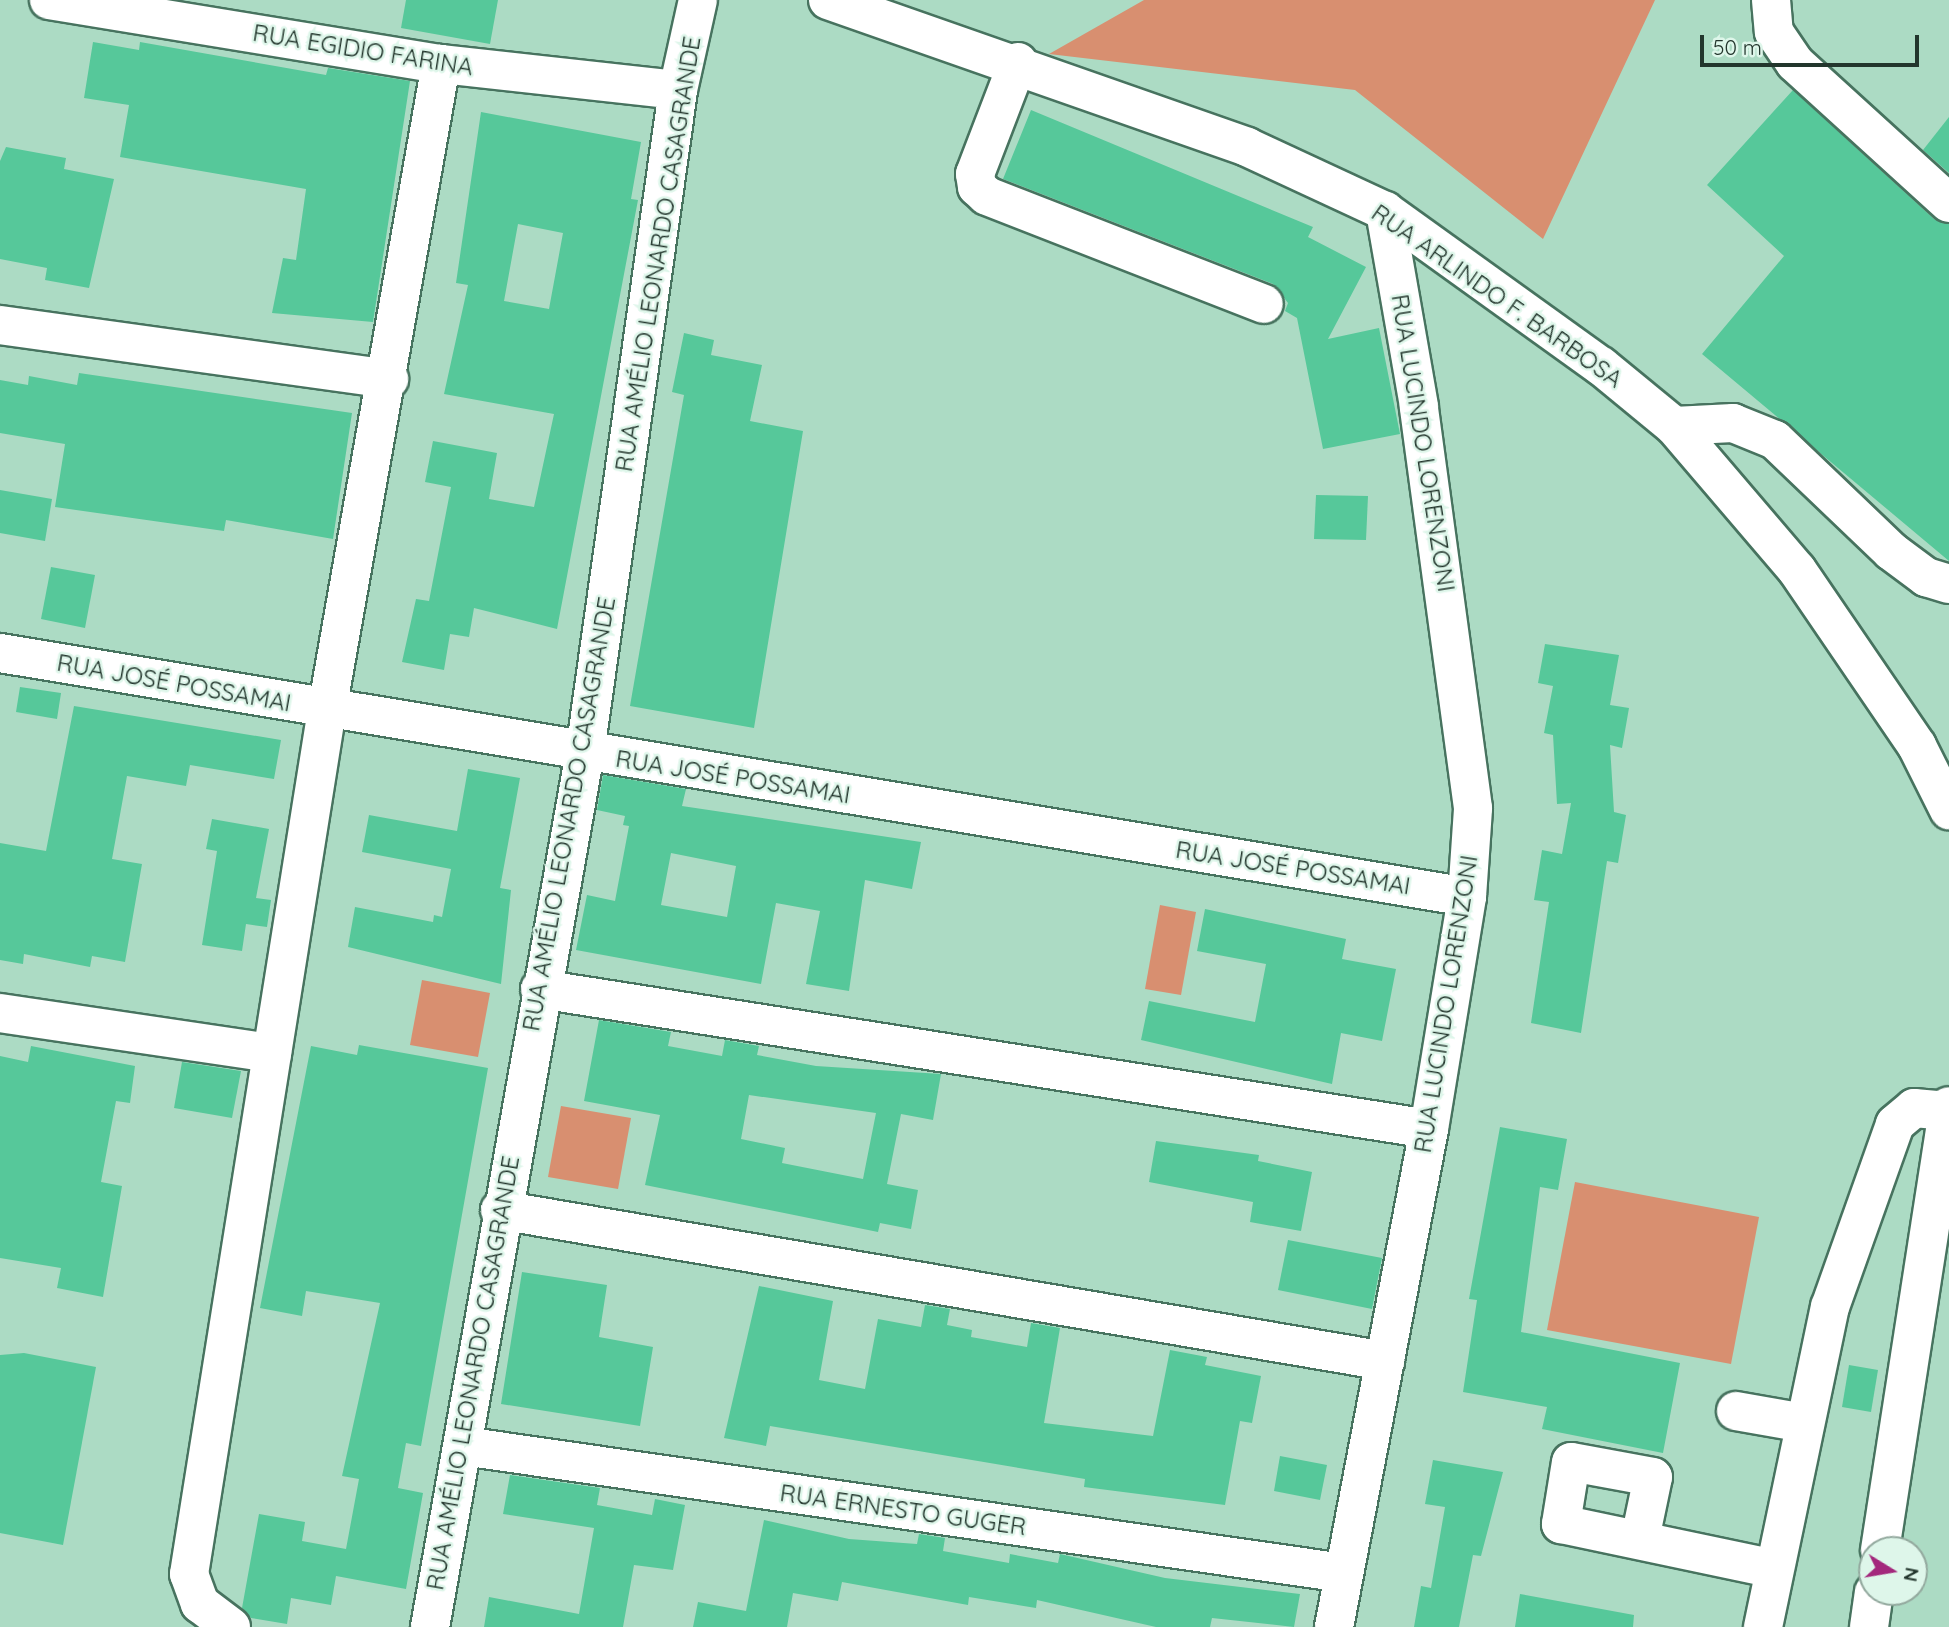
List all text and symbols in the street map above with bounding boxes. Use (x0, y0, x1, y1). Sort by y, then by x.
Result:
street label: RUA EGIDIO FARINA (251, 18, 475, 82)
scale bar (1704, 21, 1923, 65)
street label: RUA AMÉLIO LEONARDO CASAGRANDE (609, 34, 707, 474)
text: 50 m (1713, 34, 1762, 60)
street label: RUA ARLINDO F. BARBOSA (1366, 198, 1628, 394)
street label: RUA LUCINDO LORENZONI (1385, 292, 1461, 594)
street label: RUA AMÉLIO LEONARDO CASAGRANDE (517, 595, 621, 1033)
street label: RUA JOSÉ POSSAMAI (55, 648, 293, 718)
street label: RUA JOSÉ POSSAMAI (614, 744, 852, 810)
street label: RUA JOSÉ POSSAMAI (1174, 835, 1412, 901)
street label: RUA LUCINDO LORENZONI (1408, 853, 1484, 1155)
street label: RUA AMÉLIO LEONARDO CASAGRANDE (421, 1154, 525, 1592)
street label: RUA ERNESTO GUGER (778, 1478, 1028, 1542)
north arrow (1858, 1536, 1928, 1606)
text: N (1899, 1565, 1925, 1584)

